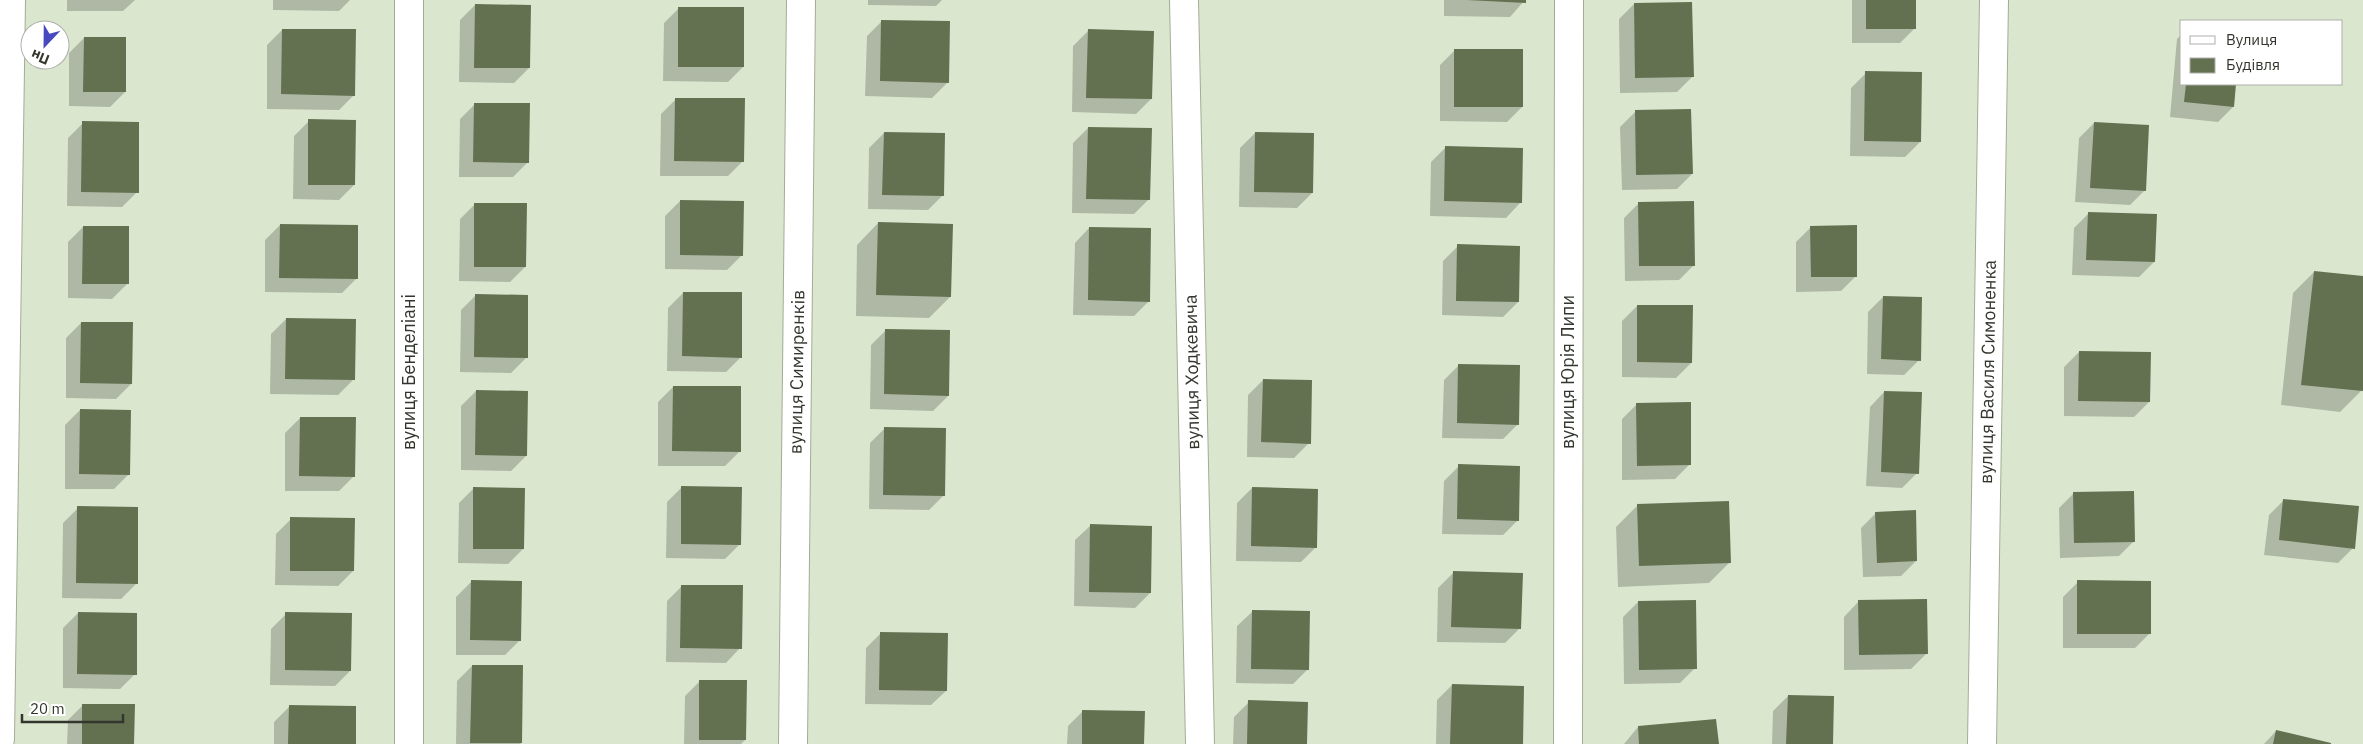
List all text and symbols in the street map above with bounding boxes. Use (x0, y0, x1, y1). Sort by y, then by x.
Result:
north arrow (20, 20, 70, 70)
legend (2180, 20, 2343, 85)
text: Вулиця (2226, 30, 2277, 49)
text: Пн (28, 45, 52, 69)
text: Будівля (2226, 55, 2280, 74)
street label: вулиця Василя Симоненка (1974, 260, 2001, 484)
street label: вулиця Симиренків (784, 290, 809, 454)
street label: вулиця Бенделіані (397, 294, 420, 450)
street label: вулиця Ходкевича (1179, 294, 1204, 450)
street label: вулиця Юрія Липи (1556, 295, 1579, 449)
scale bar (22, 692, 124, 724)
text: 20 m (30, 699, 65, 718)

